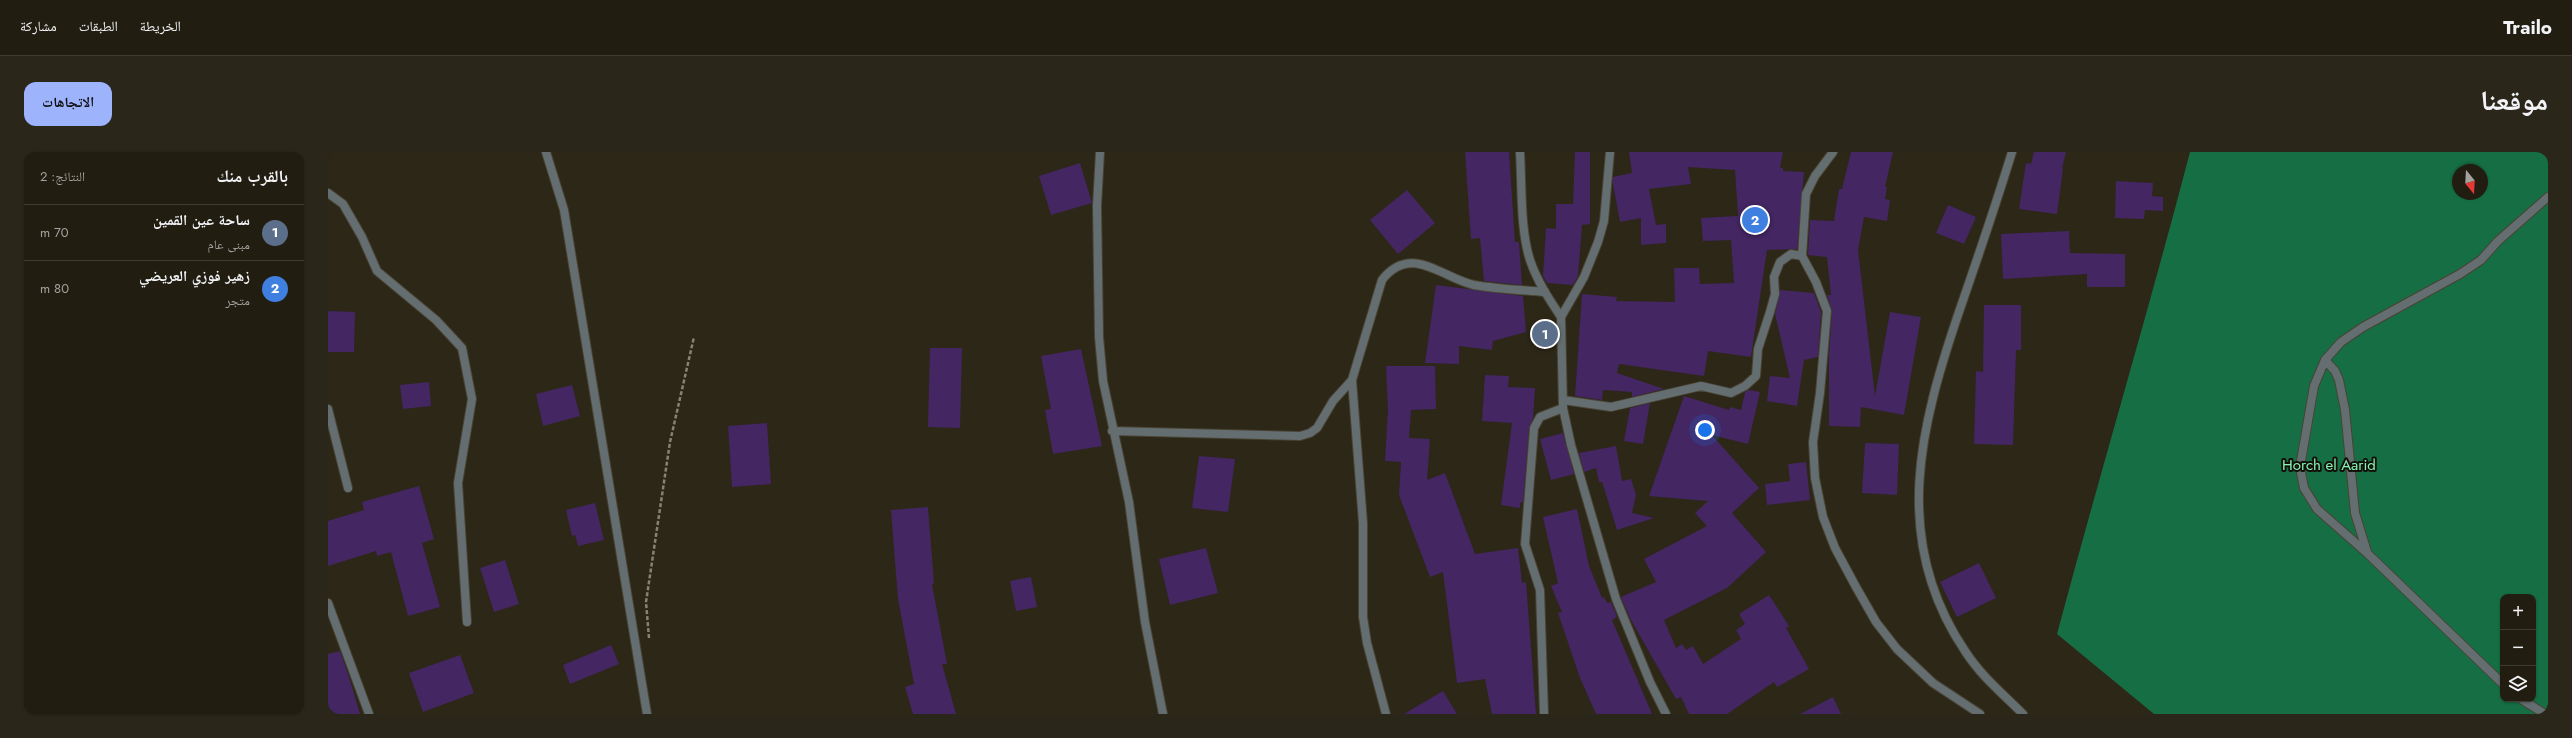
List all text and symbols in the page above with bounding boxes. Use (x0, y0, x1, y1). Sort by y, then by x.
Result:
text: Trailo (2503, 14, 2552, 41)
text: مشاركة (20, 16, 57, 36)
text: الطبقات (79, 16, 118, 36)
text: الخريطة (140, 16, 181, 36)
text: موقعنا (2480, 80, 2548, 121)
button: الاتجاهات (24, 82, 112, 126)
text: بالقرب منك (217, 164, 288, 188)
north arrow (2452, 164, 2488, 200)
text: النتائج: 2 (40, 167, 85, 186)
pin: 2 (1742, 205, 1768, 235)
text: ساحة عين القمين (153, 209, 250, 231)
text: 70 m (40, 223, 69, 242)
text: 1 (272, 223, 278, 242)
text: مبنى عام (207, 235, 250, 254)
text: زهير فوزي العريضي (139, 265, 250, 287)
text: 80 m (40, 279, 69, 298)
text: 2 (271, 279, 279, 298)
text: متجر (225, 291, 250, 310)
pin: 1 (1532, 319, 1558, 349)
your location (1695, 420, 1715, 440)
park label: Horch el Aarid (2282, 454, 2376, 476)
map controls (2500, 594, 2536, 702)
button: + (2500, 594, 2536, 630)
button: − (2500, 630, 2536, 666)
button: layers (2500, 666, 2536, 702)

